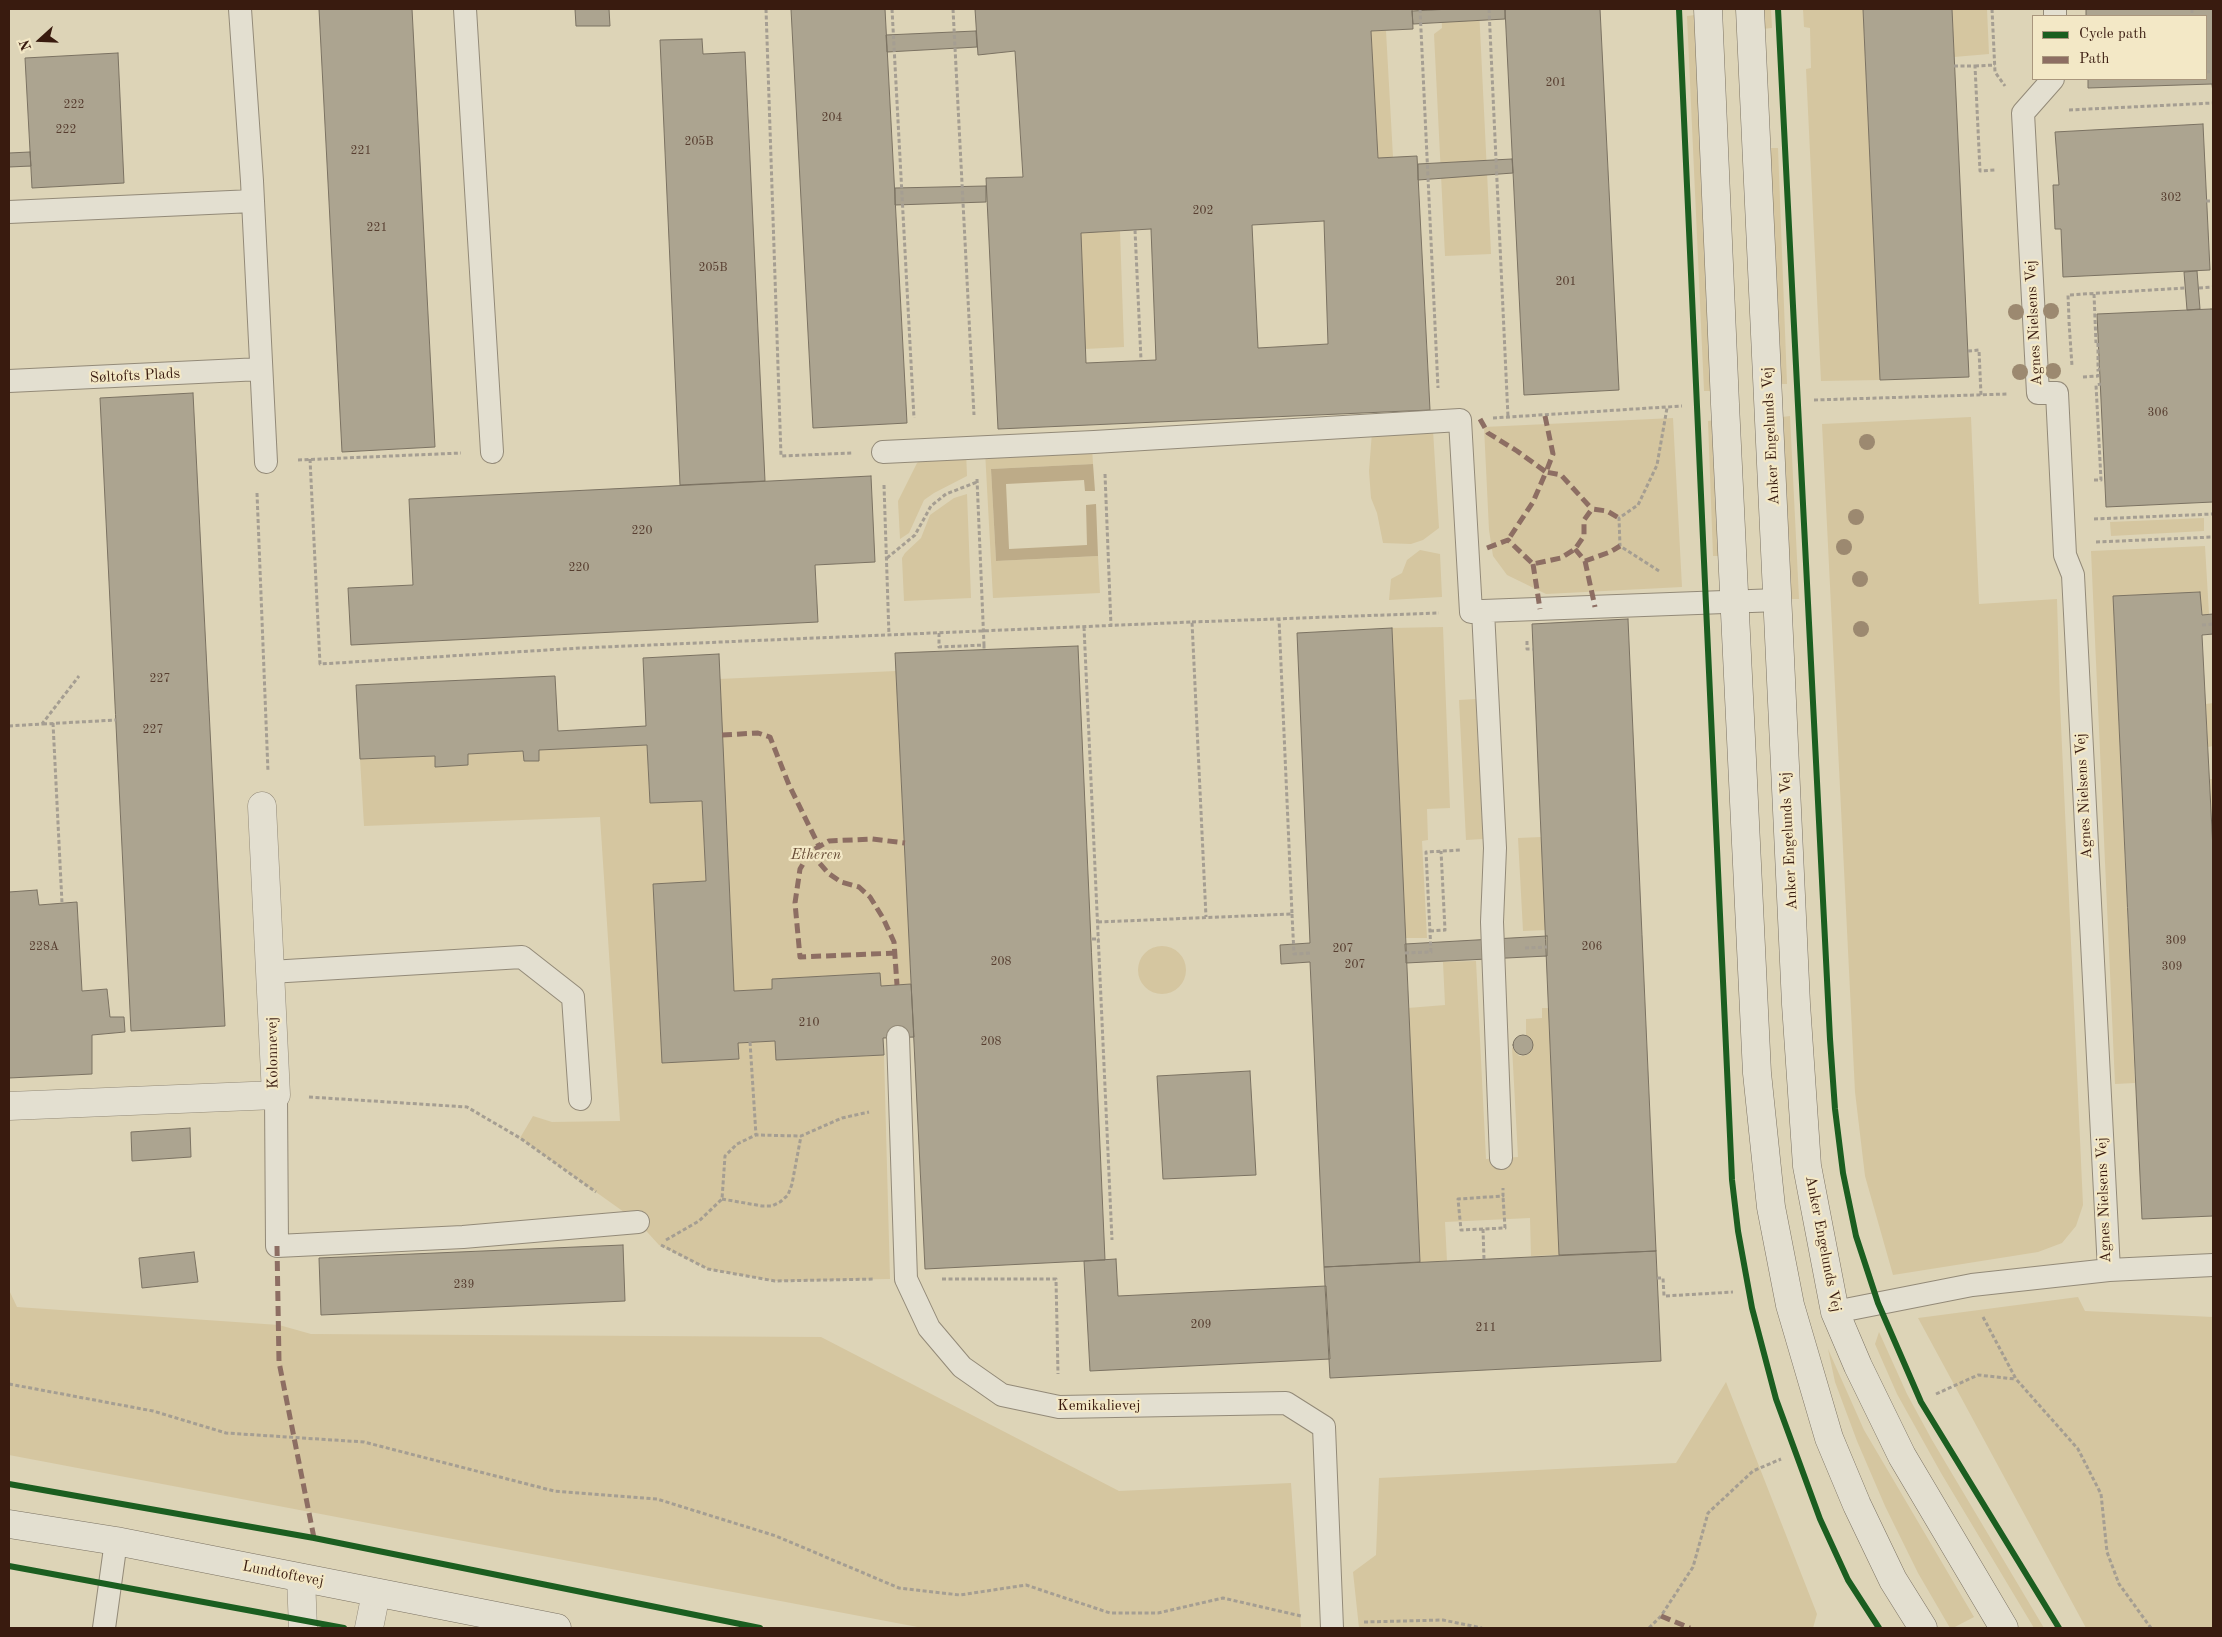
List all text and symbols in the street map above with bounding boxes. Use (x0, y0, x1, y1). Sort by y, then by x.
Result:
north arrow (15, 15, 65, 65)
legend (2032, 15, 2207, 80)
text: Cycle path (2079, 27, 2147, 42)
text: N (17, 38, 34, 53)
text: Path (2079, 52, 2109, 67)
house number: 201 (1546, 76, 1566, 90)
house number: 222 (64, 98, 84, 112)
house number: 204 (822, 111, 842, 125)
house number: 222 (56, 123, 76, 137)
house number: 205B (684, 135, 714, 149)
house number: 221 (351, 144, 371, 158)
house number: 302 (2161, 191, 2181, 205)
house number: 202 (1193, 204, 1213, 218)
house number: 221 (367, 221, 387, 235)
street label: Agnes Nielsens Vej (2022, 260, 2046, 386)
house number: 205B (698, 261, 728, 275)
house number: 201 (1556, 275, 1576, 289)
street label: Søltofts Plads (89, 365, 181, 387)
street label: Anker Engelunds Vej (1758, 366, 1784, 506)
house number: 306 (2148, 406, 2168, 420)
house number: 220 (632, 524, 652, 538)
house number: 220 (569, 561, 589, 575)
house number: 227 (150, 672, 170, 686)
house number: 227 (143, 723, 163, 737)
street label: Agnes Nielsens Vej (2072, 733, 2096, 859)
street label: Anker Engelunds Vej (1776, 771, 1802, 911)
park label: Etheren (791, 846, 841, 864)
house number: 309 (2166, 934, 2186, 948)
house number: 228A (29, 940, 59, 954)
house number: 206 (1582, 940, 1602, 954)
house number: 207 (1333, 942, 1353, 956)
house number: 208 (991, 955, 1011, 969)
house number: 207 (1345, 958, 1365, 972)
house number: 309 (2162, 960, 2182, 974)
house number: 210 (799, 1016, 819, 1030)
street label: Kolonnevej (263, 1017, 283, 1089)
house number: 208 (981, 1035, 1001, 1049)
street label: Agnes Nielsens Vej (2093, 1137, 2115, 1263)
street label: Anker Engelunds Vej (1801, 1174, 1845, 1314)
house number: 239 (454, 1278, 474, 1292)
house number: 209 (1191, 1318, 1211, 1332)
house number: 211 (1476, 1321, 1496, 1335)
street label: Kemikalievej (1057, 1397, 1141, 1415)
street label: Lundtoftevej (241, 1557, 325, 1591)

